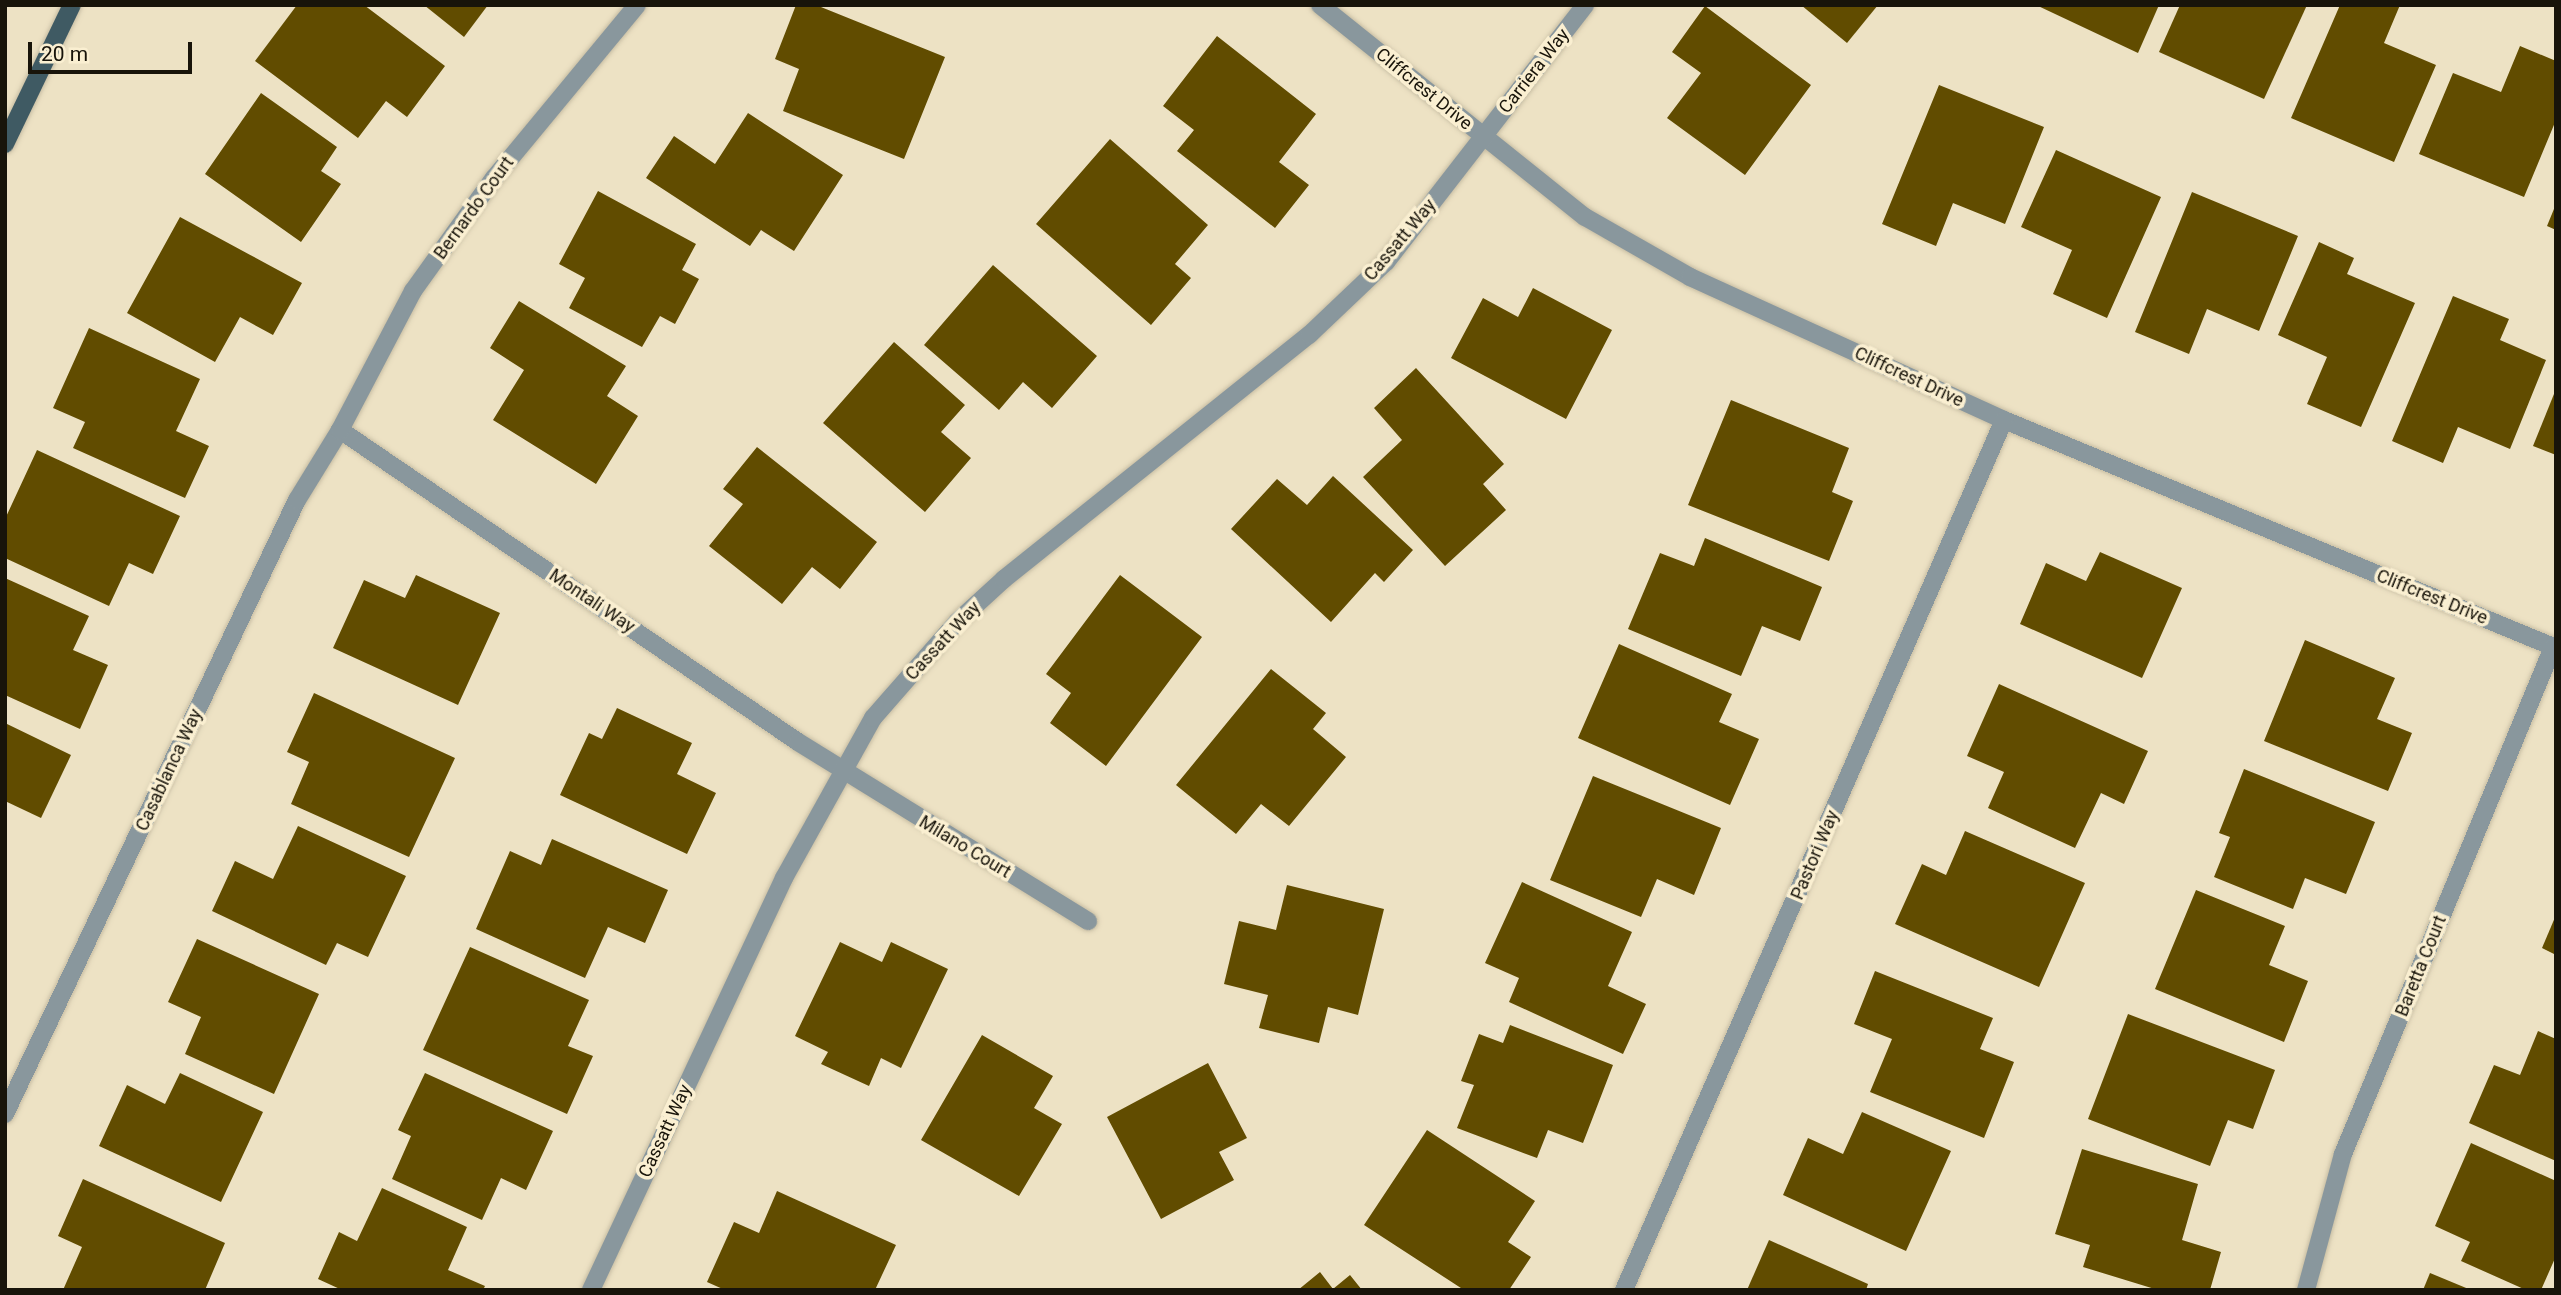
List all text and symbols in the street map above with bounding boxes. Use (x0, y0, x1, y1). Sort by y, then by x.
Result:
street label: Carriera Way (1494, 24, 1574, 118)
scale bar (32, 28, 196, 72)
text: 20 m (41, 42, 88, 66)
street label: Cliffcrest Drive (1371, 44, 1477, 134)
street label: Bernardo Court (429, 152, 519, 264)
street label: Cassatt Way (1360, 195, 1440, 285)
street label: Cliffcrest Drive (1851, 342, 1967, 412)
street label: Montali Way (545, 564, 639, 638)
street label: Cliffcrest Drive (2373, 565, 2491, 629)
street label: Cassatt Way (901, 597, 985, 685)
street label: Casablanca Way (131, 705, 207, 835)
street label: Pastori Way (1786, 807, 1844, 903)
street label: Milano Court (915, 811, 1015, 883)
street label: Baretta Court (2391, 912, 2451, 1020)
street label: Cassatt Way (634, 1081, 696, 1181)

